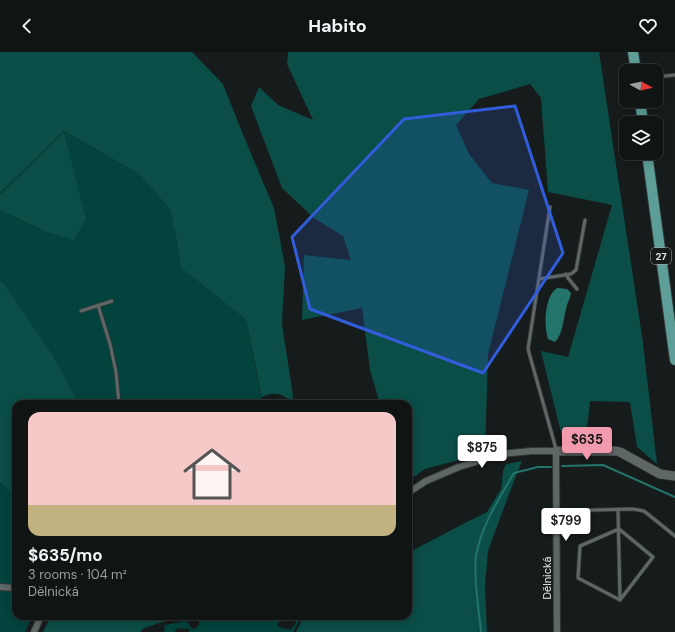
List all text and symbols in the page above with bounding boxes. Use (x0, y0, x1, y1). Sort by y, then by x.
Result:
text: Habito (308, 14, 367, 38)
icon: back (16, 15, 38, 37)
icon: heart (637, 15, 659, 37)
north arrow (619, 64, 663, 108)
map controls (619, 64, 663, 160)
button: layers (619, 116, 663, 160)
road number: 27 (651, 248, 671, 264)
pin: $635 (563, 427, 611, 461)
text: $635 (571, 431, 603, 448)
pin: $875 (458, 435, 506, 469)
icon: home (176, 438, 248, 510)
text: $875 (467, 439, 497, 456)
pin: $799 (542, 508, 590, 542)
text: $799 (550, 512, 582, 529)
text: $635/mo (28, 544, 103, 566)
street label: Dělnická (540, 556, 554, 600)
text: 3 rooms · 104 m² (28, 566, 127, 583)
text: Dělnická (28, 583, 79, 600)

